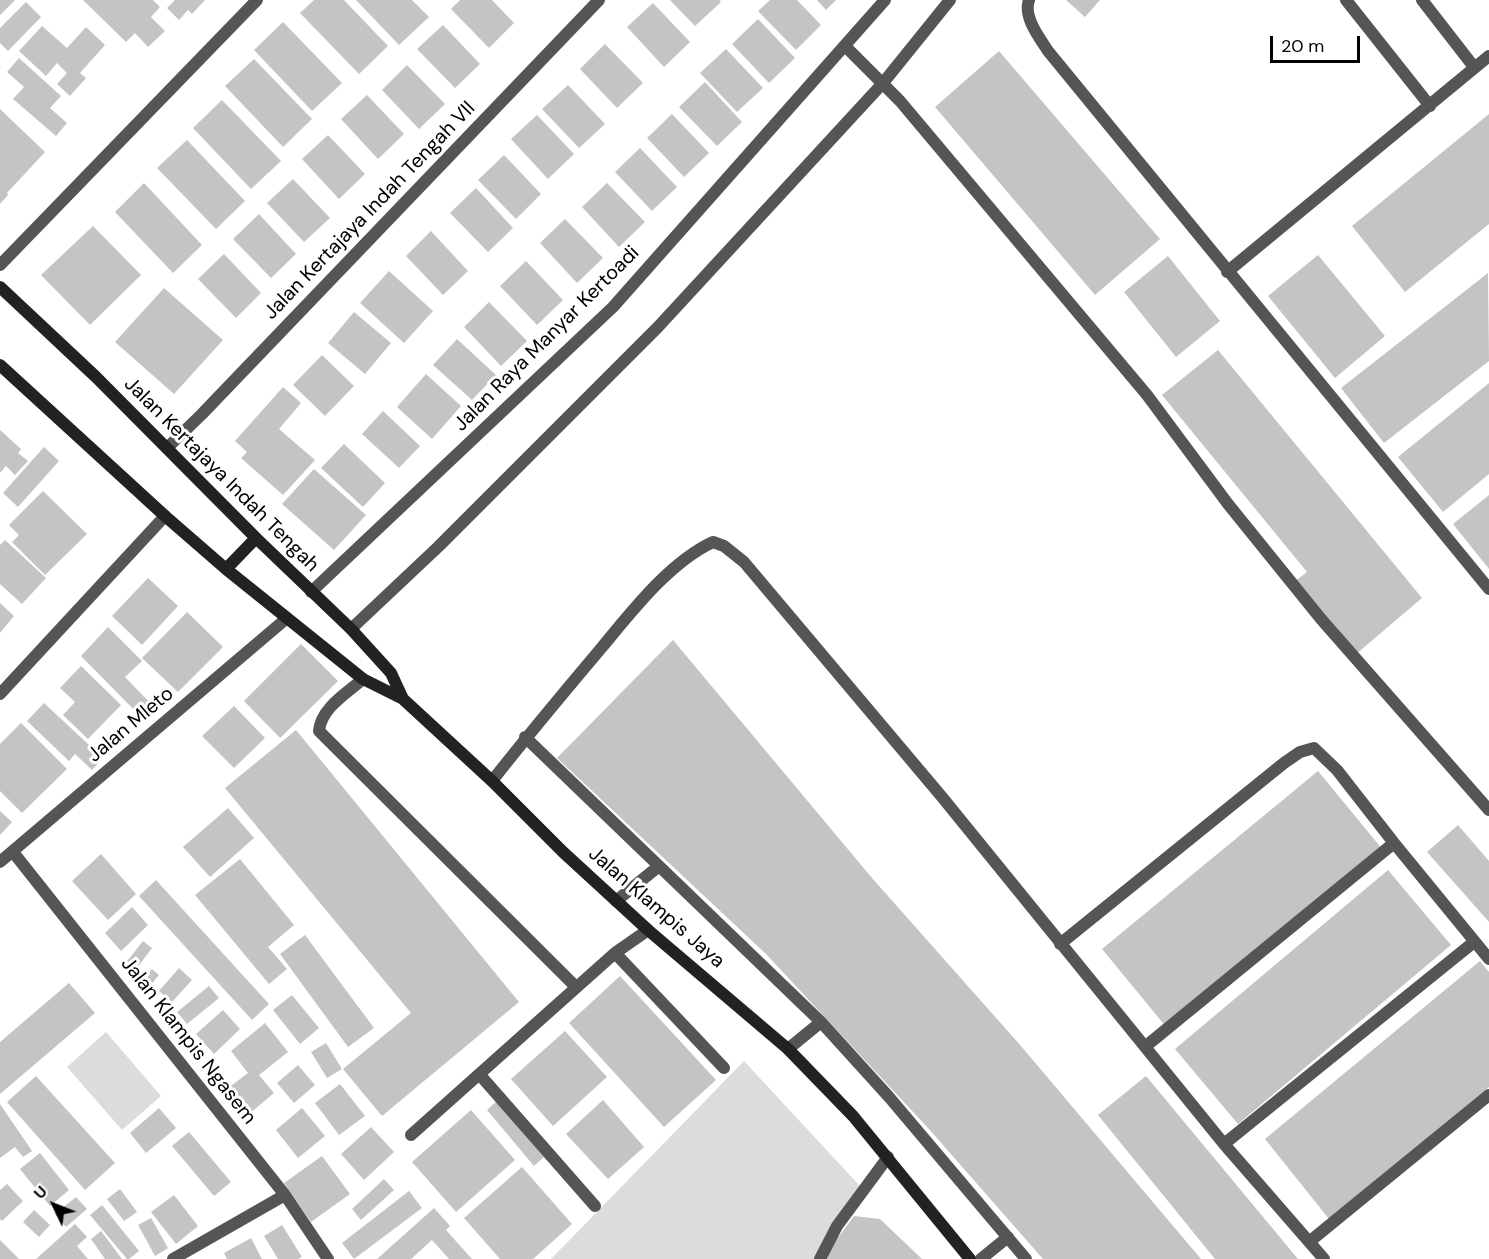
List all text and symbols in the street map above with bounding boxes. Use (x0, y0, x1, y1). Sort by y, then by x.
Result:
scale bar (1273, 24, 1363, 62)
text: 20 m (1281, 34, 1324, 58)
street label: Jalan Kertajaya Indah Tengah VII (259, 97, 481, 325)
street label: Jalan Raya Manyar Kertoadi (449, 241, 645, 437)
street label: Jalan Kertajaya Indah Tengah (119, 373, 323, 577)
street label: Jalan Mleto (83, 682, 179, 768)
street label: Jalan Klampis Jaya (583, 842, 729, 974)
street label: Jalan Klampis Ngasem (115, 953, 261, 1129)
north arrow (24, 1175, 84, 1235)
text: U (29, 1181, 52, 1204)

